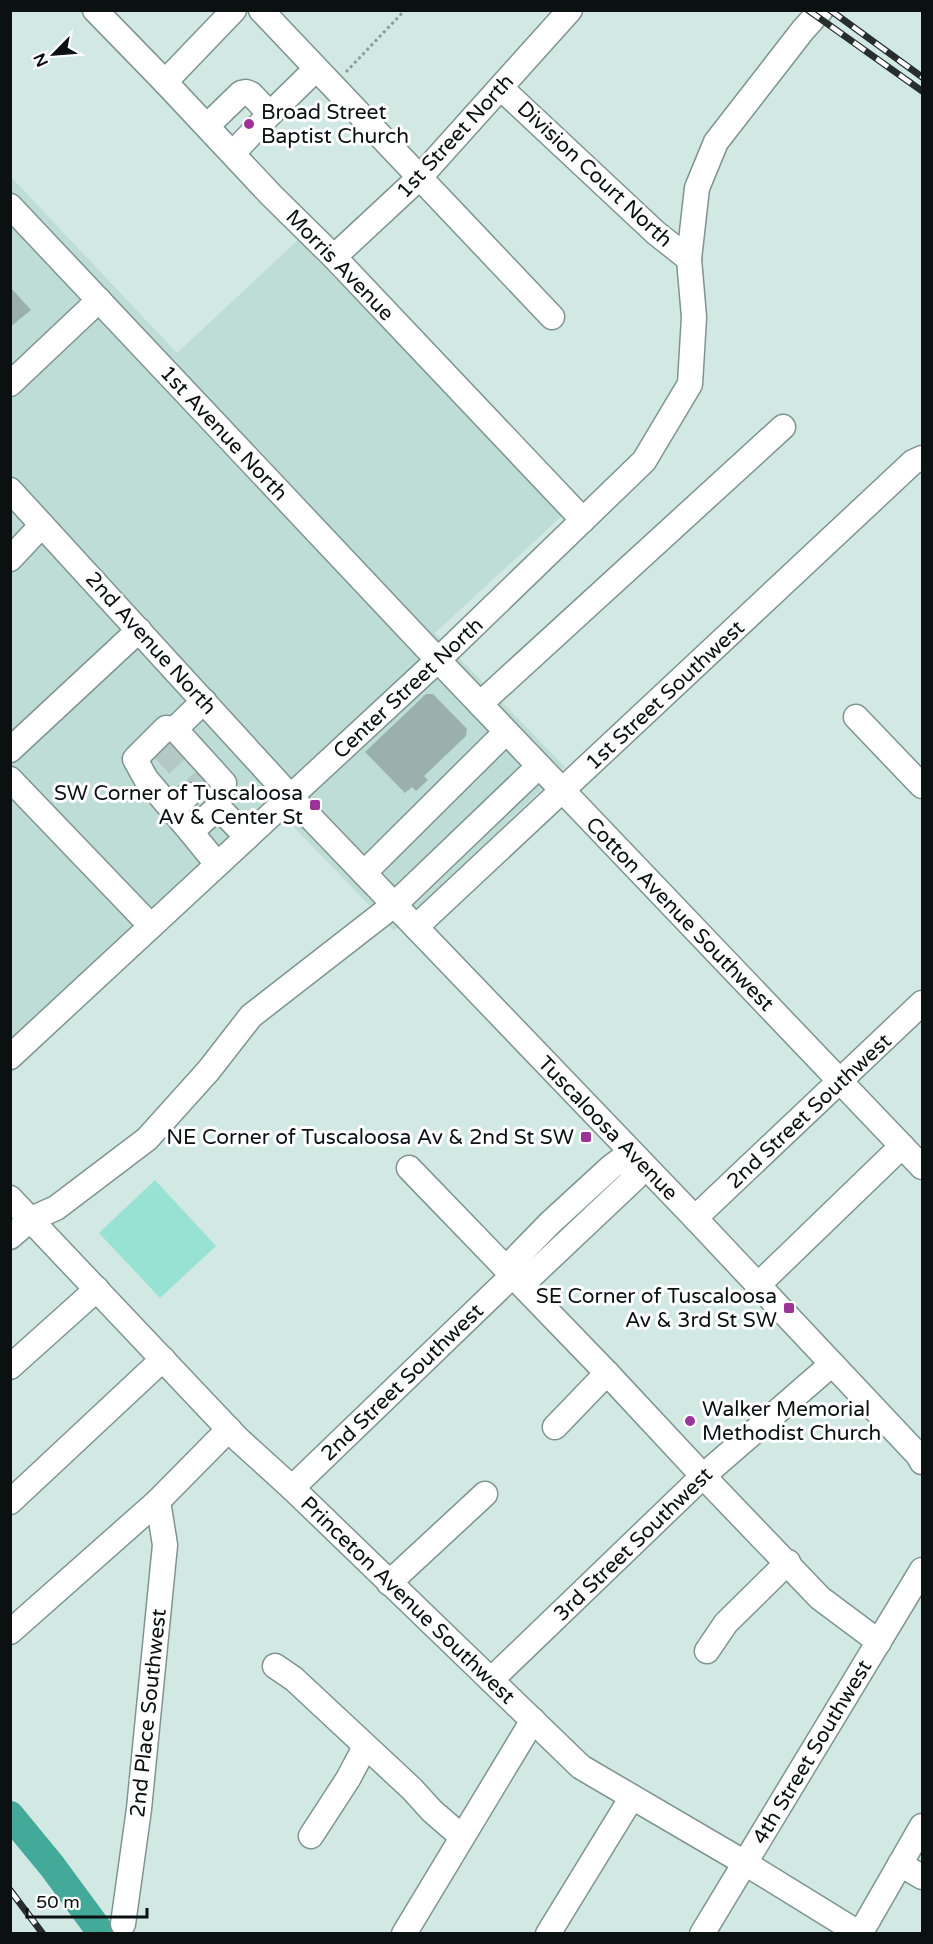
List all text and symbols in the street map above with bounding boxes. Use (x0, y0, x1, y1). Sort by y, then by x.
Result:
north arrow (24, 24, 84, 84)
text: N (30, 50, 53, 70)
street label: 1st Street North (392, 69, 519, 203)
street label: Division Court North (512, 96, 677, 253)
place label: Broad Street Baptist Church (261, 100, 409, 149)
marker: Broad Street Baptist Church (242, 117, 256, 131)
street label: Morris Avenue (280, 205, 399, 326)
street label: 1st Avenue North (155, 361, 293, 506)
street label: 2nd Avenue North (80, 567, 221, 720)
street label: Center Street North (328, 613, 488, 764)
street label: 1st Street Southwest (581, 615, 750, 775)
place label: SW Corner of Tuscaloosa Av & Center St (54, 781, 303, 830)
marker: SW Corner of Tuscaloosa Av & Center St (308, 798, 322, 812)
street label: Cotton Avenue Southwest (580, 812, 779, 1017)
street label: 2nd Street Southwest (722, 1029, 897, 1194)
street label: Tuscaloosa Avenue (532, 1051, 683, 1206)
place label: NE Corner of Tuscaloosa Av & 2nd St SW (166, 1125, 574, 1150)
marker: NE Corner of Tuscaloosa Av & 2nd St SW (579, 1130, 593, 1144)
place label: SE Corner of Tuscaloosa Av & 3rd St SW (536, 1284, 777, 1333)
street label: 2nd Street Southwest (316, 1298, 489, 1466)
marker: SE Corner of Tuscaloosa Av & 3rd St SW (782, 1301, 796, 1315)
place label: Walker Memorial Methodist Church (702, 1397, 881, 1446)
marker: Walker Memorial Methodist Church (683, 1414, 697, 1428)
street label: 3rd Street Southwest (549, 1462, 718, 1627)
street label: Princeton Avenue Southwest (295, 1491, 520, 1709)
street label: 2nd Place Southwest (125, 1607, 172, 1819)
street label: 4th Street Southwest (748, 1656, 877, 1849)
scale bar (27, 1881, 147, 1919)
text: 50 m (36, 1891, 80, 1913)

